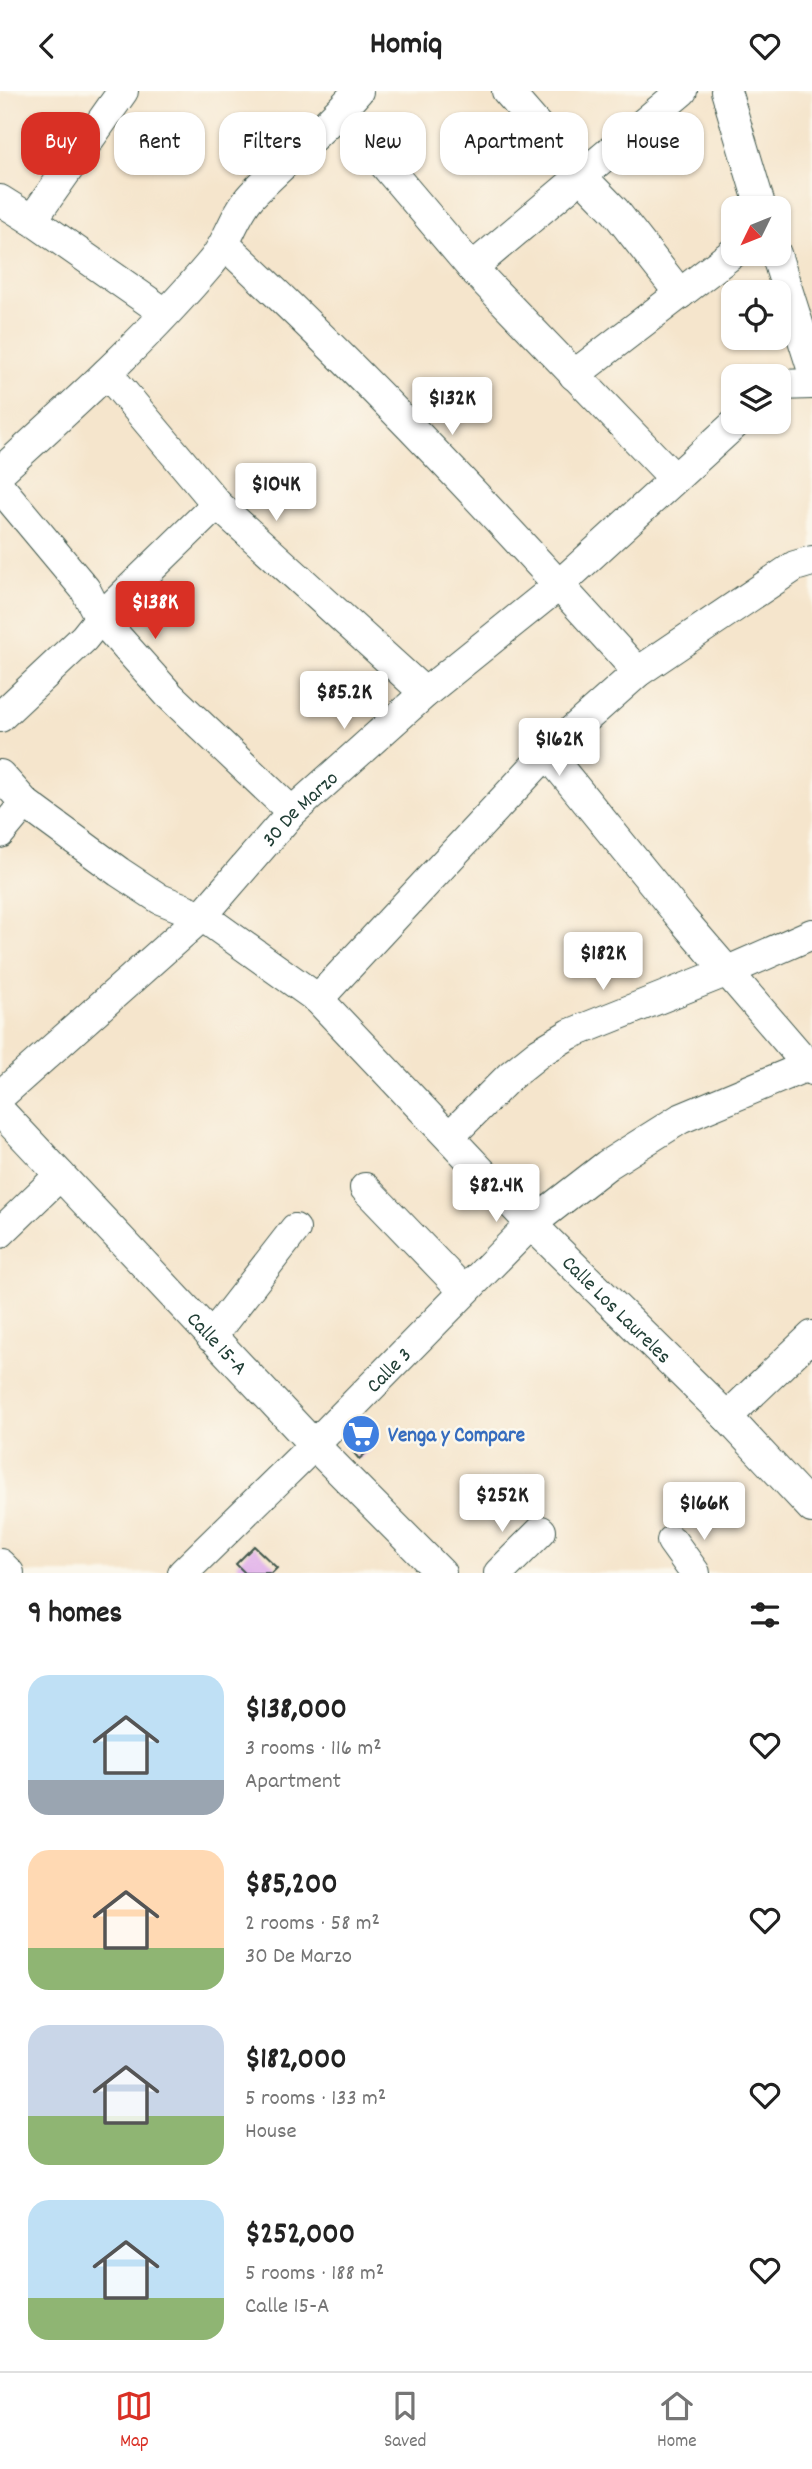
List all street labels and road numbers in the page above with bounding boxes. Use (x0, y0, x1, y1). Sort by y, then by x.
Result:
street label: 30 De Marzo (256, 765, 346, 855)
street label: Calle Los Laureles (553, 1250, 677, 1372)
street label: Calle 15-A (178, 1306, 253, 1383)
street label: Calle 3 (361, 1342, 420, 1401)

